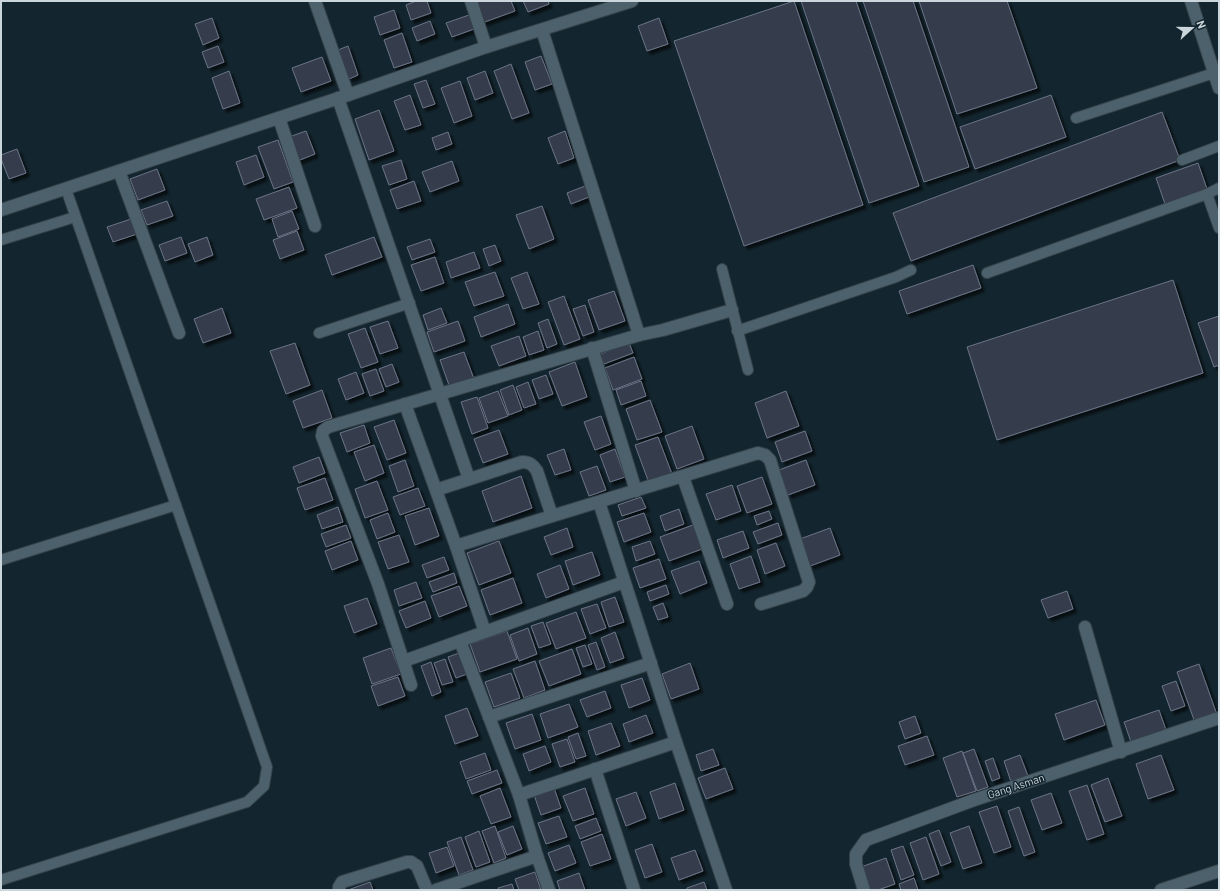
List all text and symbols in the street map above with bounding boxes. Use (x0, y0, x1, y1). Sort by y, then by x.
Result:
north arrow (1172, 8, 1212, 48)
text: N (1194, 18, 1209, 30)
street label: Gang Asman (986, 770, 1046, 801)

